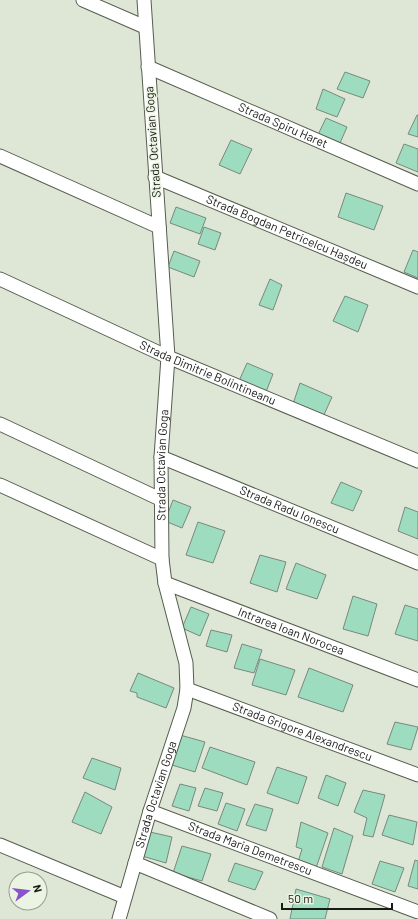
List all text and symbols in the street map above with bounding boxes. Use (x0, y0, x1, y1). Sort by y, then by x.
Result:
street label: Strada Octavian Goga (141, 86, 163, 198)
street label: Strada Spiru Haret (236, 99, 330, 150)
street label: Strada Bogdan Petricelcu Hașdeu (204, 191, 370, 271)
street label: Strada Dimitrie Bolintineanu (138, 337, 278, 407)
street label: Strada Octavian Goga (153, 409, 170, 521)
street label: Strada Radu Ionescu (238, 482, 342, 536)
street label: Intrarea Ioan Norocea (236, 604, 346, 657)
street label: Strada Grigore Alexandrescu (231, 699, 374, 763)
street label: Strada Octavian Goga (132, 739, 179, 849)
street label: Strada Maria Demetrescu (187, 818, 314, 877)
north arrow (8, 871, 48, 911)
text: N (31, 883, 45, 894)
scale bar (282, 885, 392, 911)
text: 50 m (288, 891, 313, 905)

